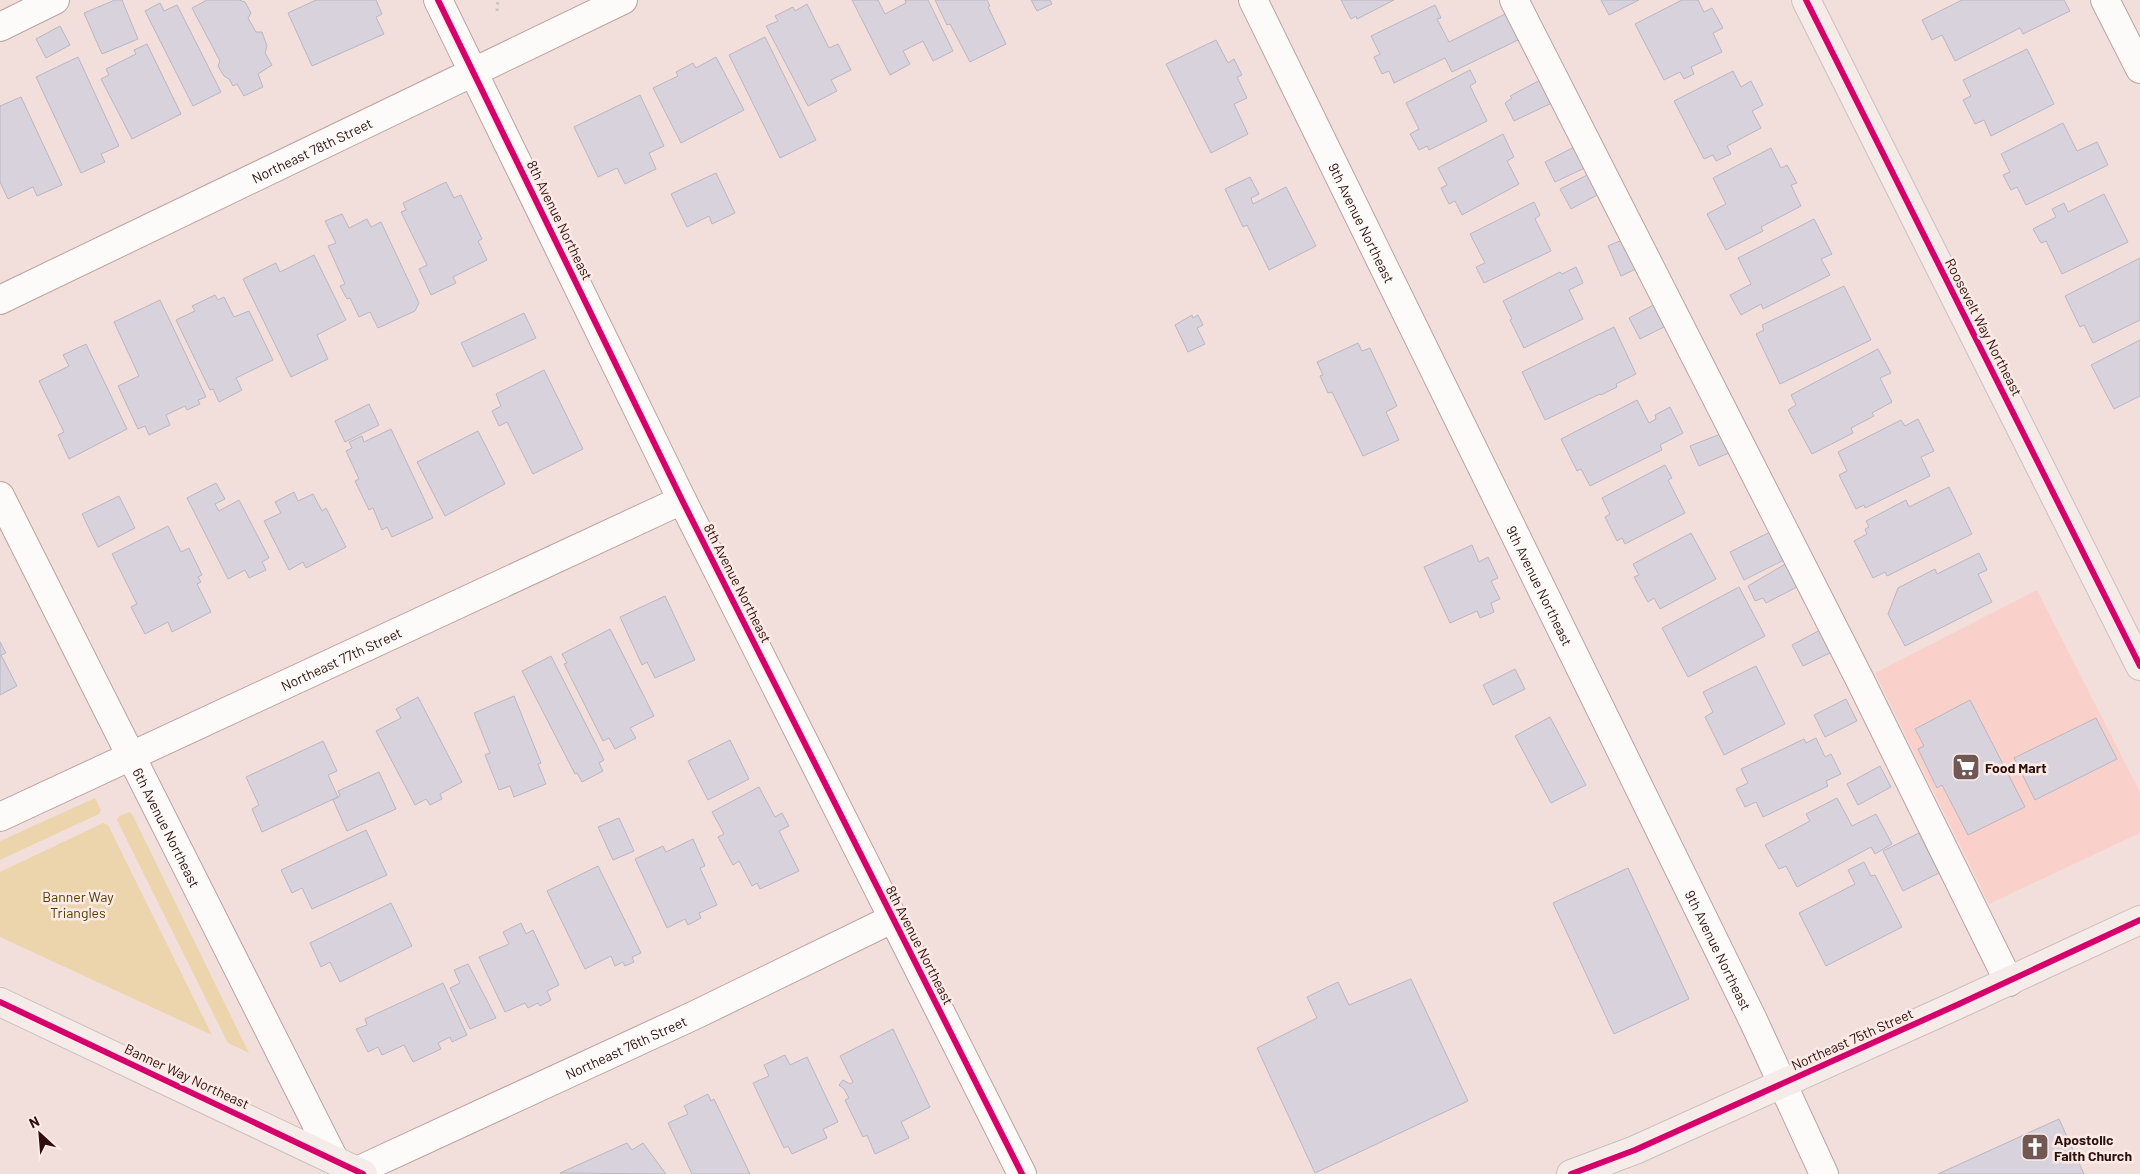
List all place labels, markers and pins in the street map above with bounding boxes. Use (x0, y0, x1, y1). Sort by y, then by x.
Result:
supermarket icon: Food Mart (1951, 752, 1981, 782)
place label: Food Mart (1985, 759, 2047, 776)
place label: Apostolic Faith Church (2054, 1131, 2132, 1164)
church icon: Apostolic Faith Church (2020, 1132, 2050, 1162)

